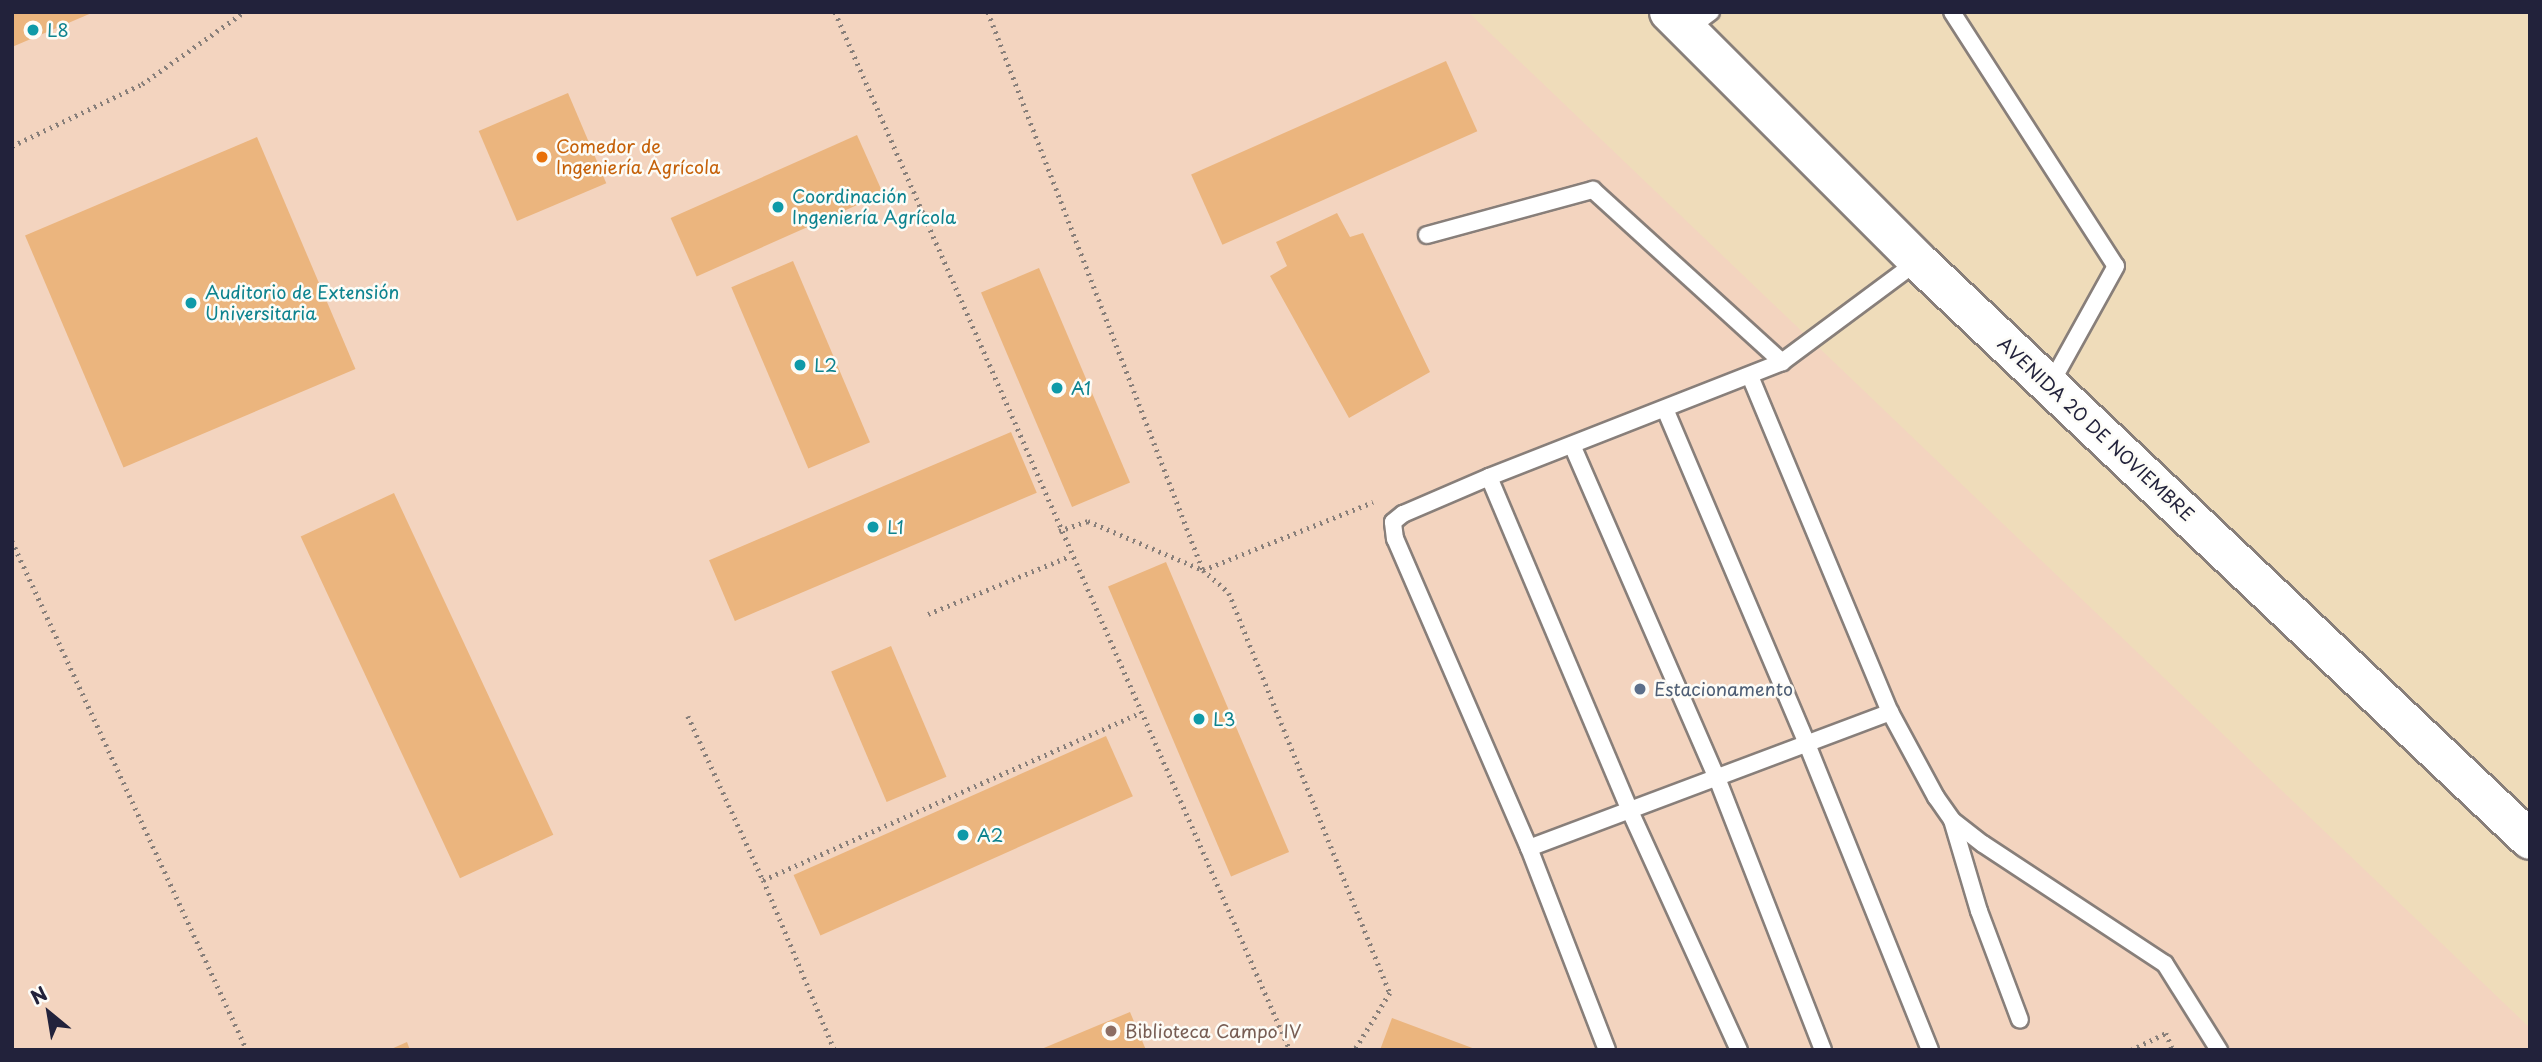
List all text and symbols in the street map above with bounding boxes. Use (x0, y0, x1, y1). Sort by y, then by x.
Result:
place label: L8 (47, 19, 69, 41)
marker: L8 (25, 22, 41, 38)
place label: Comedor de Ingeniería Agrícola (556, 136, 721, 178)
marker: Comedor de Ingeniería Agrícola (534, 149, 550, 165)
place label: Coordinación Ingeniería Agrícola (792, 186, 957, 228)
marker: Coordinación Ingeniería Agrícola (770, 199, 786, 215)
place label: Auditorio de Extensión Universitaria (205, 282, 401, 324)
marker: Auditorio de Extensión Universitaria (183, 295, 199, 311)
street label: AVENIDA 20 DE NOVIEMBRE (1993, 332, 2199, 526)
place label: L2 (814, 354, 837, 376)
marker: L2 (792, 357, 808, 373)
place label: A1 (1071, 377, 1091, 399)
marker: A1 (1049, 380, 1065, 396)
place label: L1 (887, 516, 904, 538)
marker: L1 (865, 519, 881, 535)
place label: Estacionamento (1654, 678, 1793, 700)
marker: Estacionamento (1632, 681, 1648, 697)
place label: L3 (1213, 708, 1235, 730)
marker: L3 (1191, 711, 1207, 727)
place label: A2 (977, 824, 1004, 846)
marker: A2 (955, 827, 971, 843)
north arrow (14, 978, 84, 1048)
text: N (25, 979, 52, 1011)
place label: Biblioteca Campo IV (1125, 1020, 1301, 1042)
marker: Biblioteca Campo IV (1103, 1023, 1119, 1039)

